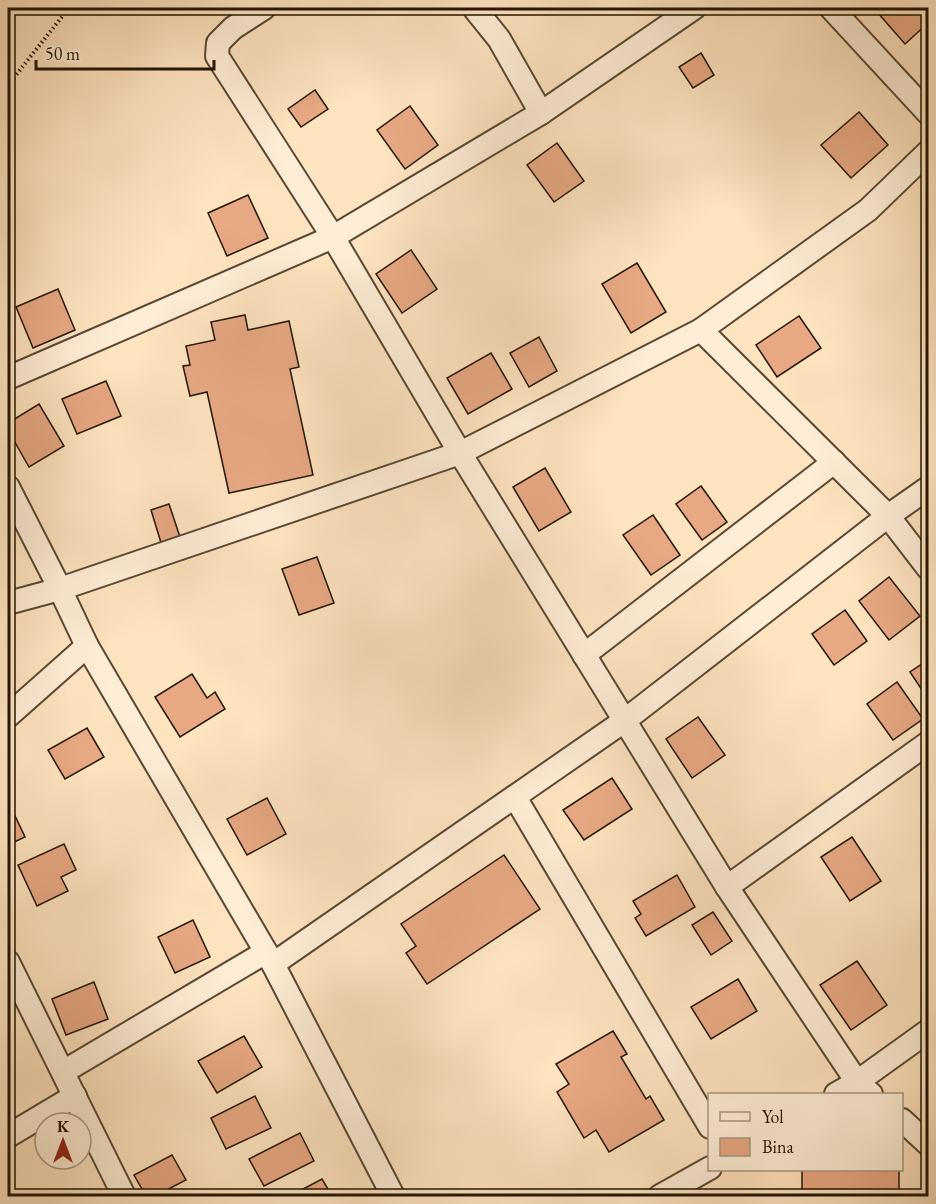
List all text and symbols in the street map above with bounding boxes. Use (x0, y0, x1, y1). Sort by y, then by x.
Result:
scale bar (36, 33, 214, 71)
text: 50 m (45, 42, 80, 65)
legend (708, 1093, 903, 1171)
text: Yol (762, 1105, 784, 1128)
north arrow (33, 1111, 93, 1171)
text: K (57, 1116, 70, 1137)
text: Bina (762, 1135, 794, 1158)

